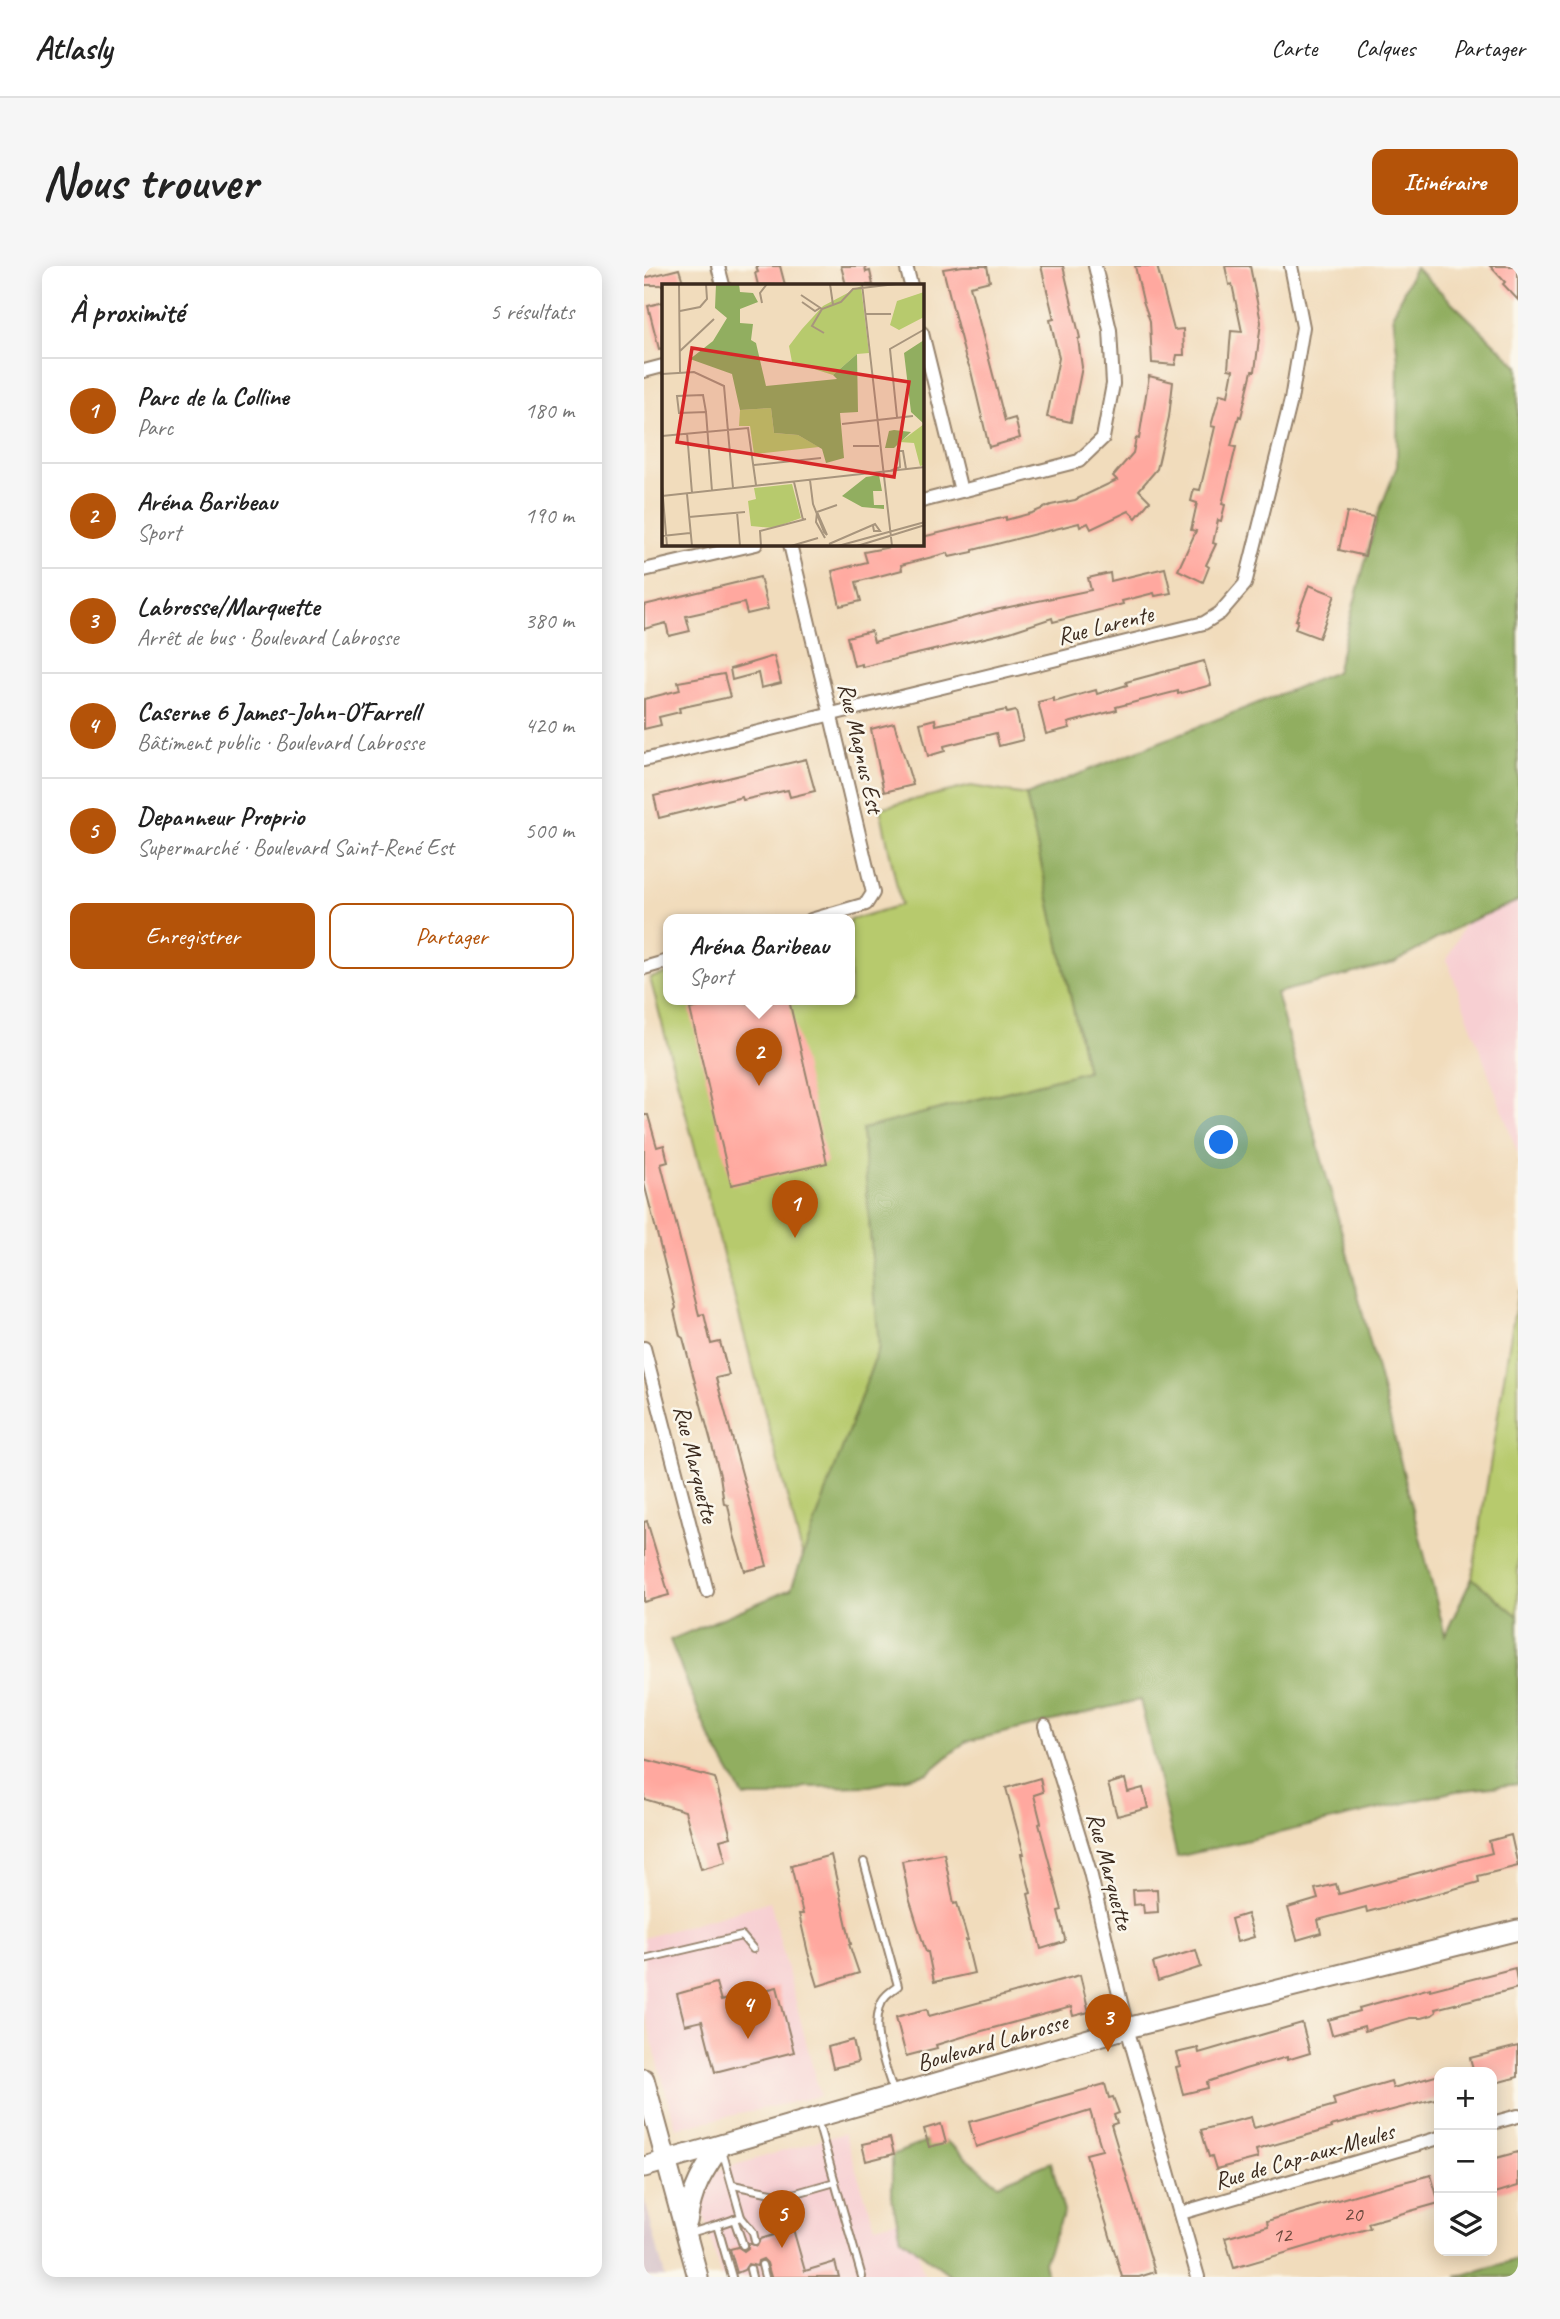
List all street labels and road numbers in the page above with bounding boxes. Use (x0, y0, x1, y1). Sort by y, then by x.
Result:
street label: Rue Larente (1054, 598, 1158, 651)
street label: Rue Magnus Est (831, 680, 891, 818)
street label: Rue Marquette (667, 1402, 726, 1528)
street label: Rue Marquette (1080, 1809, 1141, 1935)
street label: Boulevard Labrosse (913, 2006, 1073, 2078)
street label: Rue de Cap-aux-Meules (1211, 2115, 1399, 2196)

